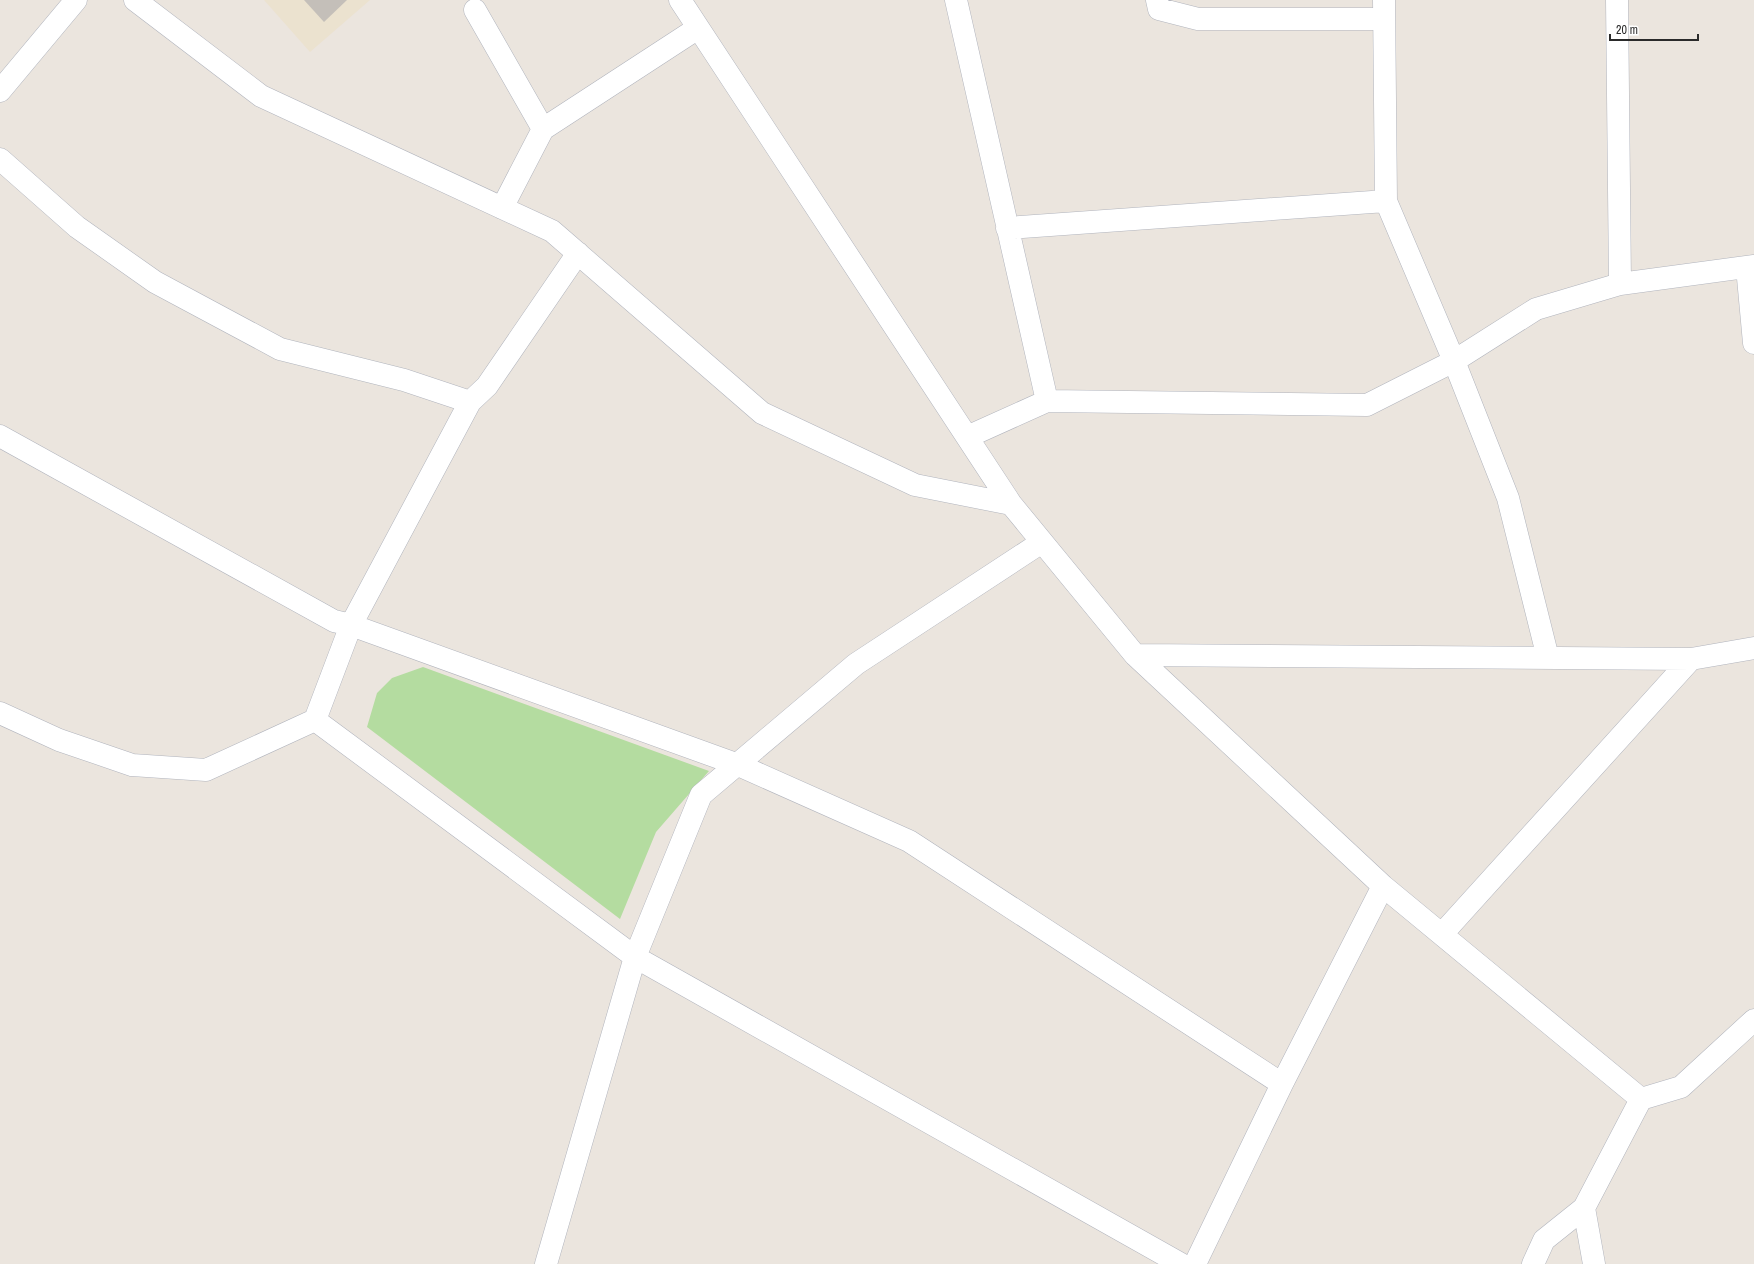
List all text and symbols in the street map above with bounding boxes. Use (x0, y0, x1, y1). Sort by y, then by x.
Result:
scale bar (1610, 16, 1698, 42)
text: 20 m (1616, 22, 1638, 38)

